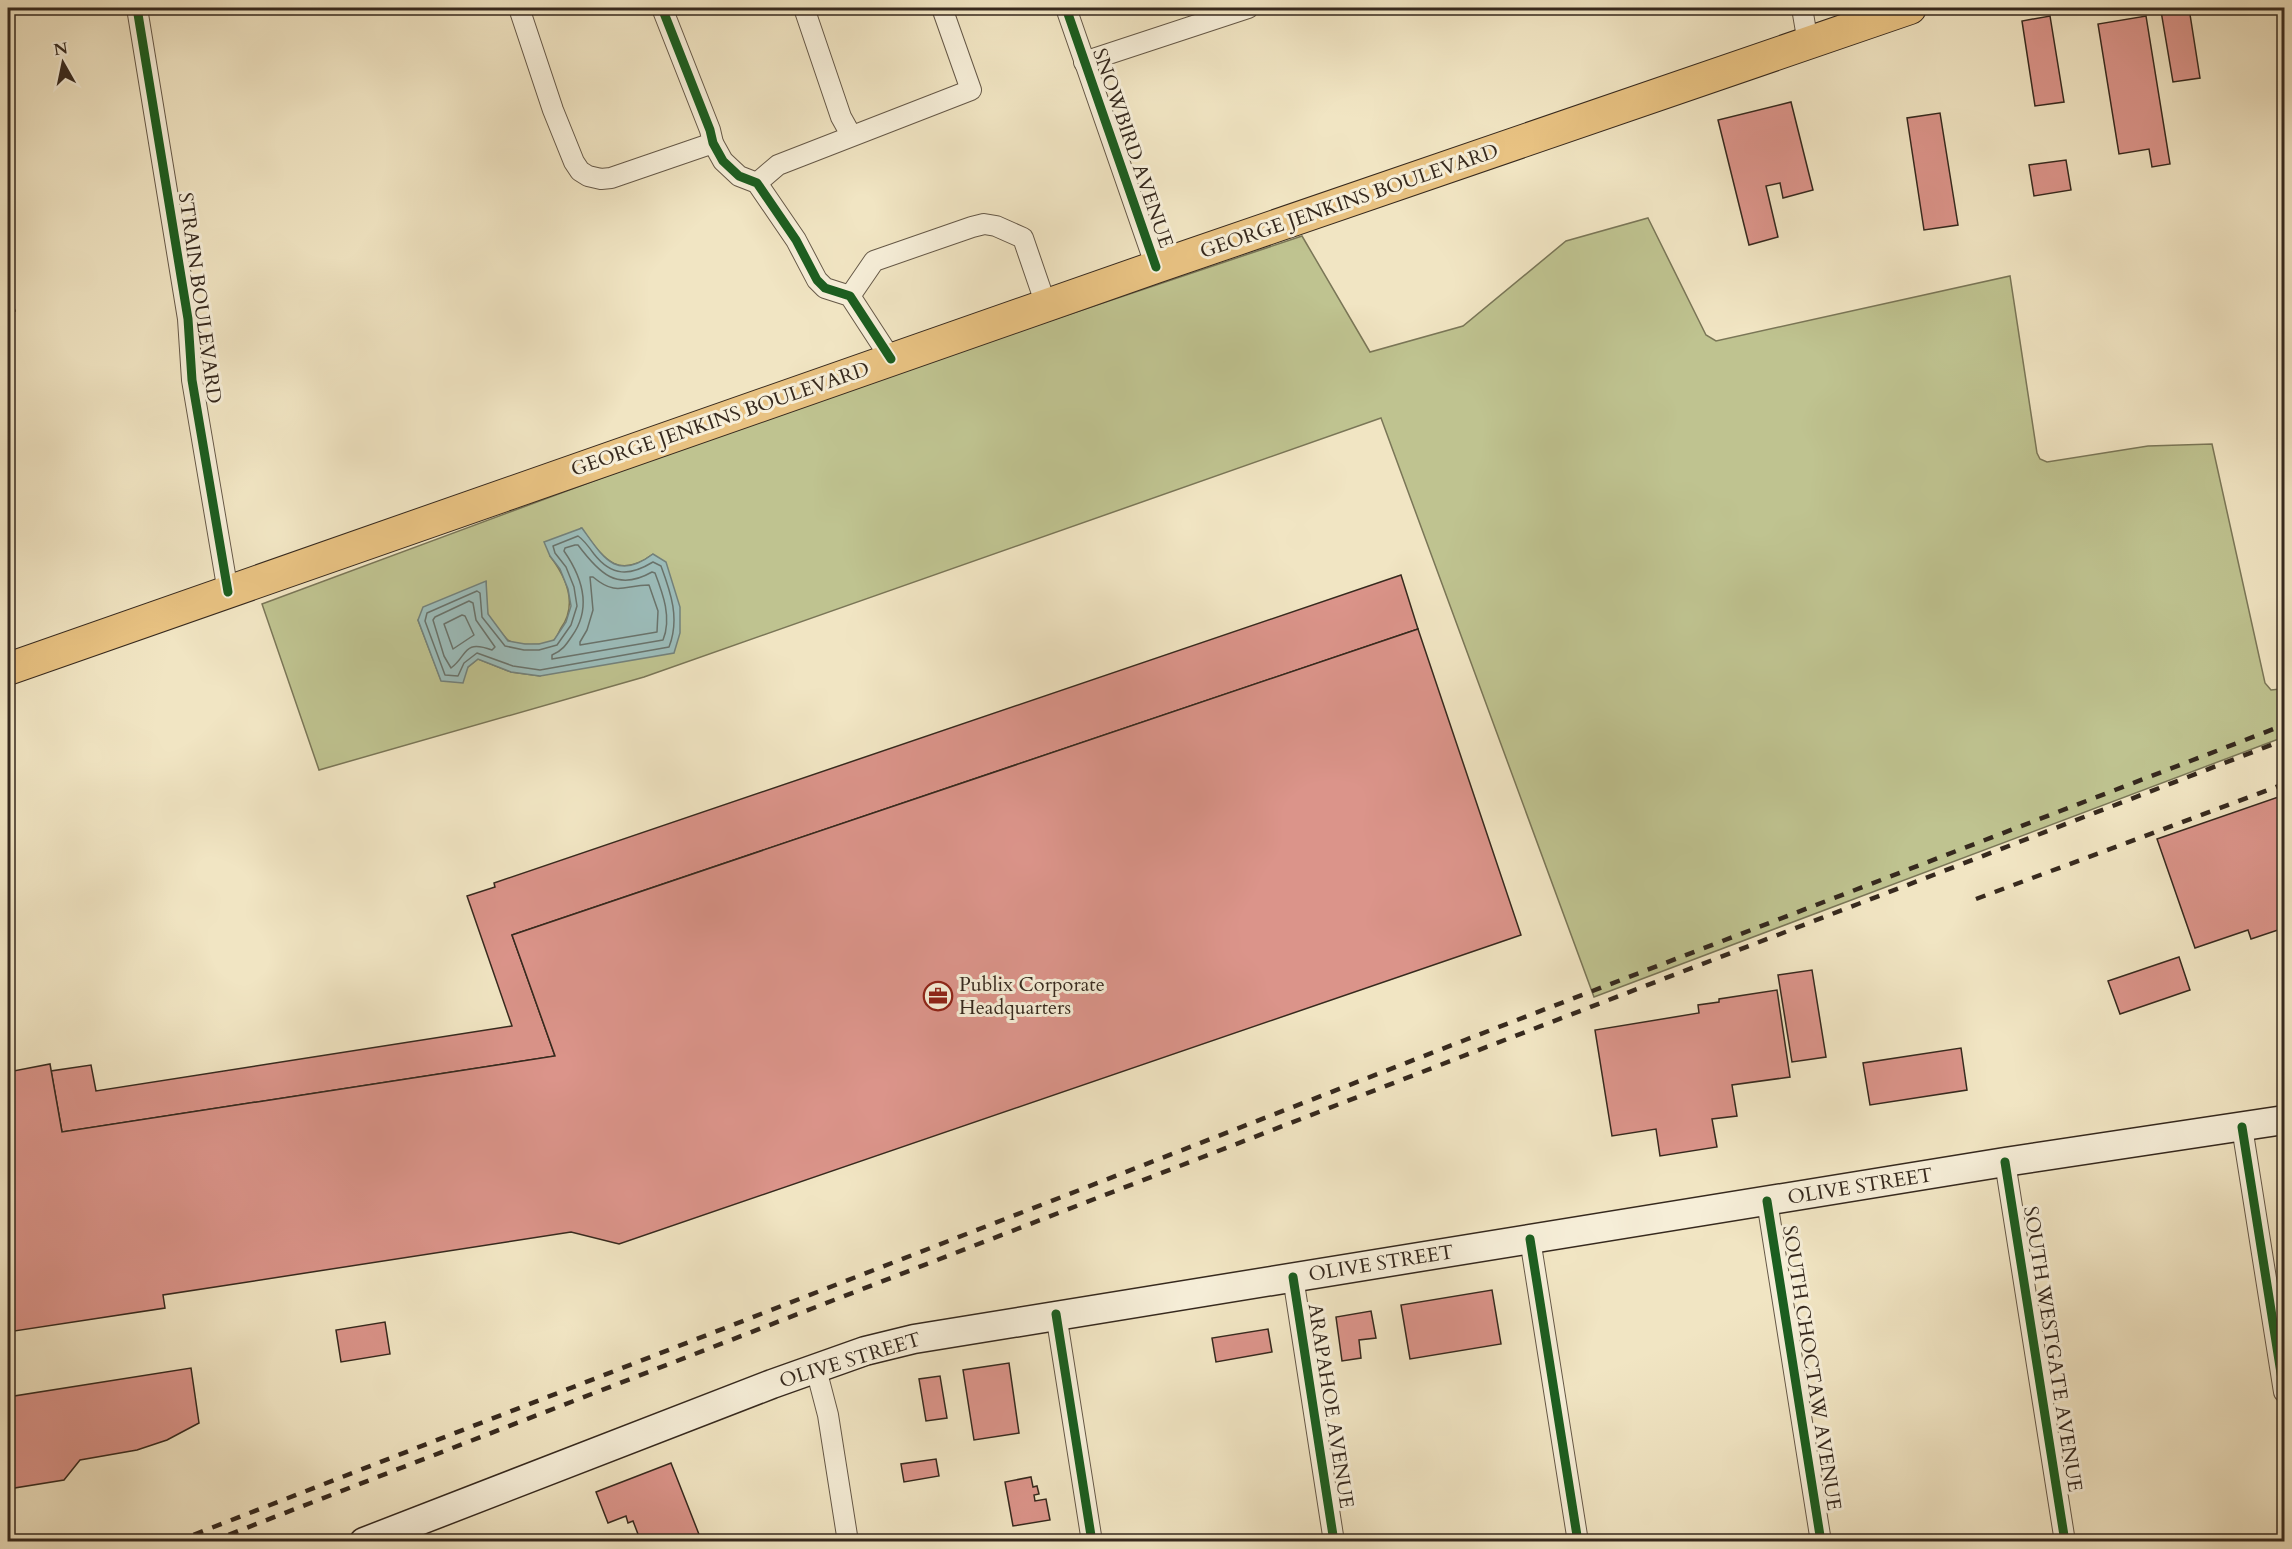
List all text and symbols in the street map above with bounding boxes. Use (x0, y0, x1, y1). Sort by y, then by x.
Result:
north arrow (33, 33, 93, 93)
text: N (52, 37, 69, 61)
street label: SNOWBIRD AVENUE (1086, 45, 1180, 251)
street label: GEORGE JENKINS BOULEVARD (1196, 137, 1502, 265)
street label: STRAIN BOULEVARD (172, 191, 228, 405)
street label: GEORGE JENKINS BOULEVARD (567, 355, 873, 483)
place label: Publix Corporate Headquarters (959, 971, 1105, 1021)
office icon: Publix Corporate Headquarters (922, 980, 954, 1012)
street label: OLIVE STREET (1786, 1161, 1935, 1211)
street label: SOUTH WESTGATE AVENUE (2017, 1204, 2089, 1494)
street label: SOUTH CHOCTAW AVENUE (1776, 1223, 1848, 1513)
street label: OLIVE STREET (1307, 1238, 1456, 1288)
street label: ARAPAHOE AVENUE (1301, 1302, 1361, 1510)
street label: OLIVE STREET (776, 1326, 924, 1394)

